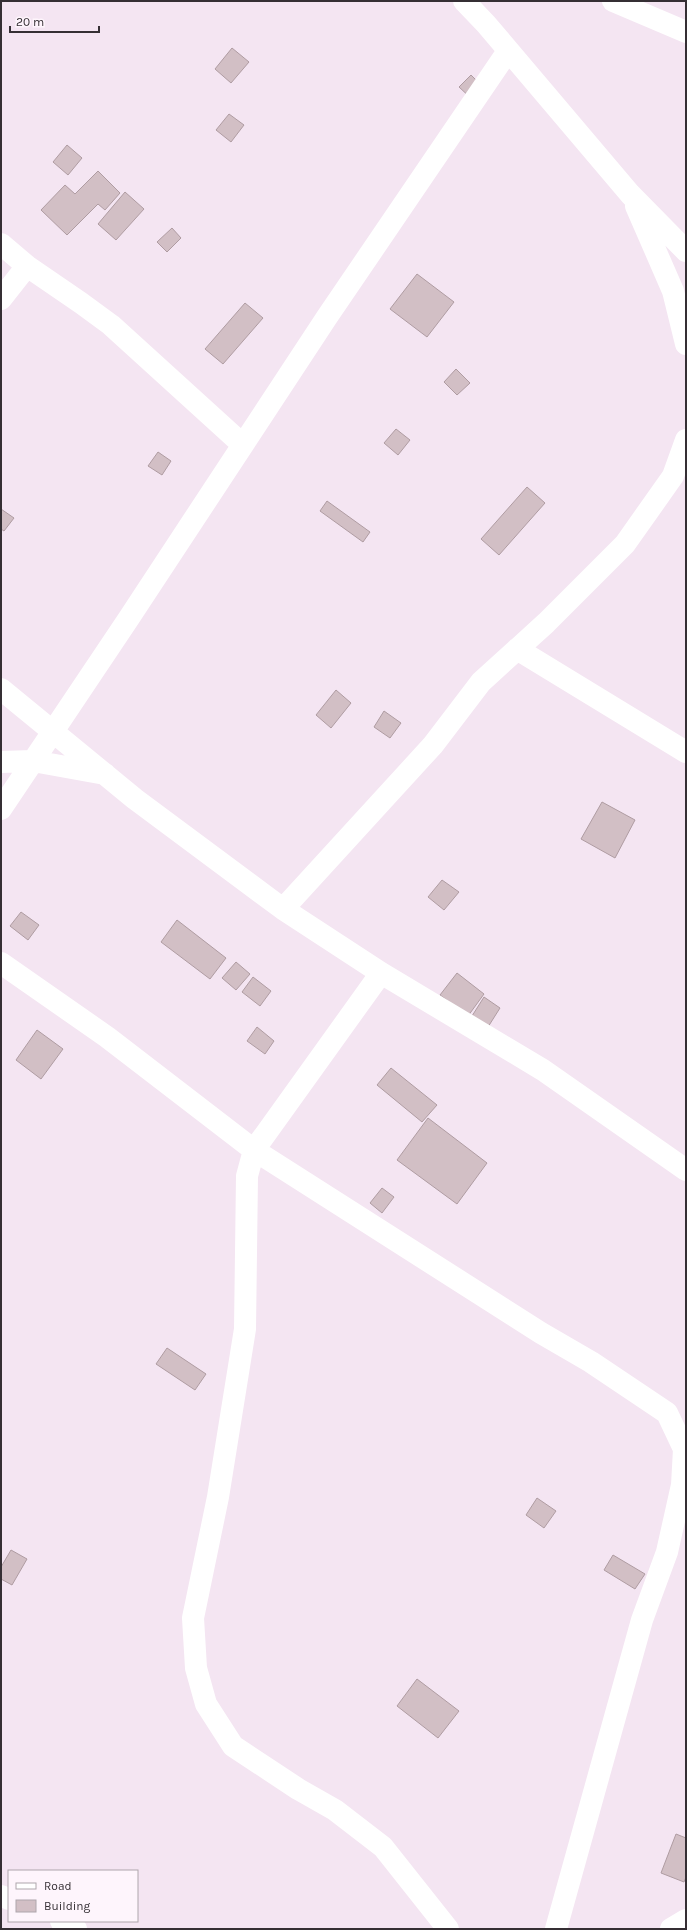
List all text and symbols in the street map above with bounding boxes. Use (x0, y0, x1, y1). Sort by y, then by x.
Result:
scale bar (10, 8, 99, 34)
text: 20 m (16, 15, 44, 29)
legend (8, 1870, 138, 1922)
text: Road (44, 1879, 72, 1893)
text: Building (44, 1899, 91, 1913)

